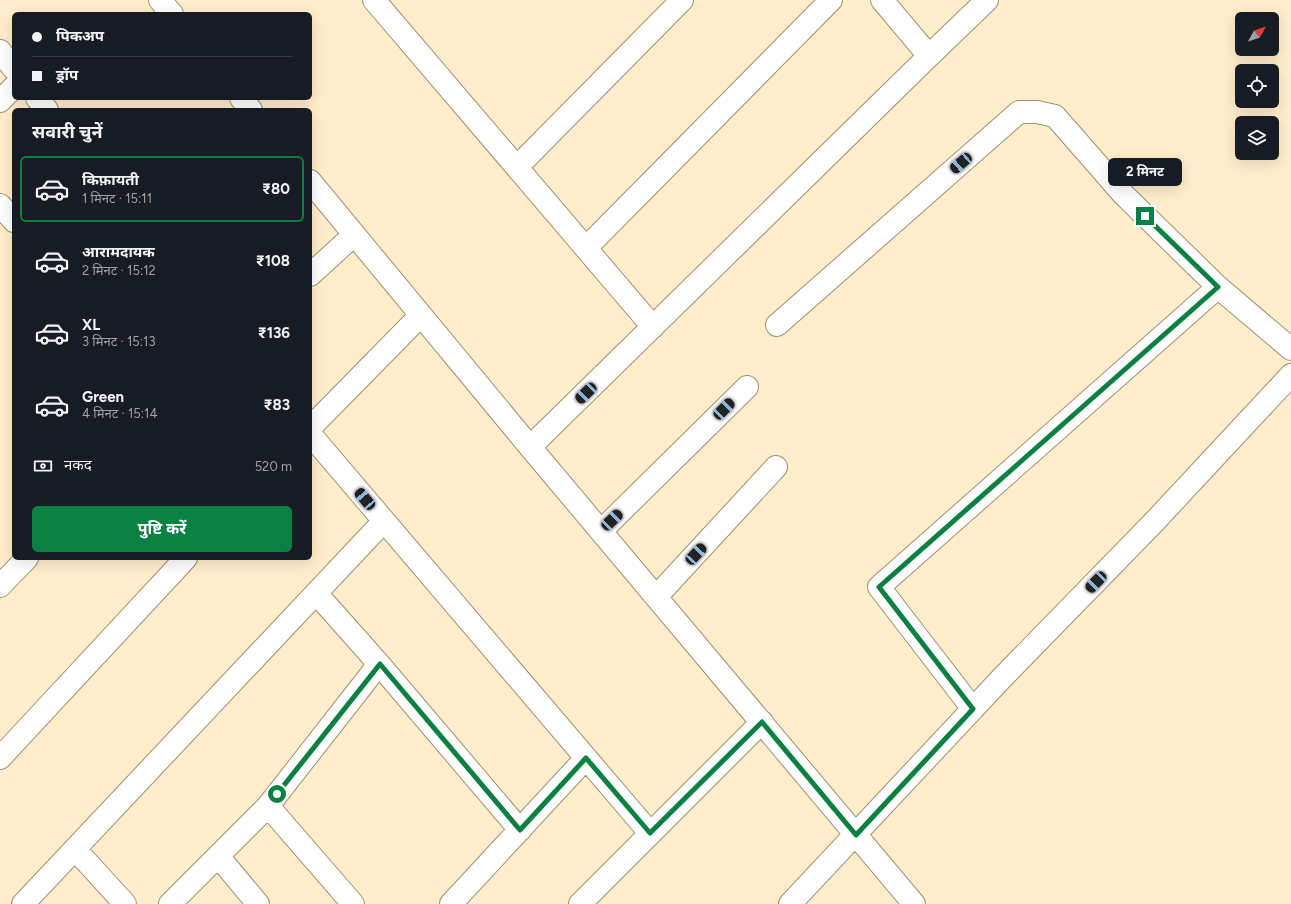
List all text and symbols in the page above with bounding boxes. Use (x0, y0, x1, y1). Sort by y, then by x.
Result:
north arrow (1235, 12, 1279, 56)
map controls (1235, 12, 1279, 160)
text: पिकअप (56, 27, 104, 45)
button: locate (1235, 64, 1279, 108)
text: ड्रॉप (56, 66, 78, 84)
button: layers (1235, 116, 1279, 160)
text: सवारी चुनें (32, 121, 103, 143)
car (948, 151, 974, 175)
callout: 2 मिनट (1108, 158, 1182, 186)
text: 2 मिनट (1126, 164, 1164, 179)
icon: car (34, 171, 70, 207)
text: किफ़ायती (82, 171, 139, 189)
text: ₹80 (262, 180, 290, 198)
text: 1 मिनट · 15:11 (82, 191, 152, 206)
route end (1136, 207, 1154, 225)
icon: car (34, 243, 70, 279)
text: आरामदायक (82, 243, 155, 261)
text: ₹108 (256, 252, 290, 270)
text: 2 मिनट · 15:12 (82, 263, 156, 278)
icon: car (34, 315, 70, 351)
text: XL (82, 316, 100, 334)
text: ₹136 (258, 324, 290, 342)
text: 3 मिनट · 15:13 (82, 334, 156, 349)
car (573, 380, 599, 406)
icon: car (34, 387, 70, 423)
text: Green (82, 388, 124, 406)
text: ₹83 (263, 396, 290, 414)
car (711, 396, 737, 422)
text: 4 मिनट · 15:14 (82, 406, 158, 421)
icon: cash (32, 455, 54, 477)
text: नकद (64, 456, 92, 474)
text: 520 m (255, 459, 292, 474)
car (353, 486, 377, 512)
button: पुष्टि करें (32, 506, 292, 552)
car (599, 507, 625, 533)
car (683, 541, 709, 567)
car (1083, 569, 1109, 595)
route start (268, 785, 286, 803)

